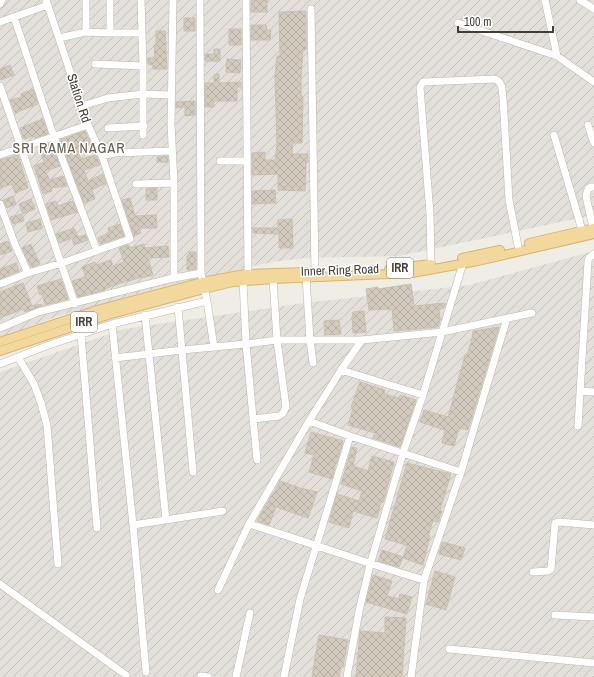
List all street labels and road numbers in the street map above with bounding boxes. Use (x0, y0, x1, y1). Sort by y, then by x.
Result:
street label: Station Rd (63, 71, 95, 125)
road number: IRR (387, 258, 413, 278)
street label: Inner Ring Road (301, 260, 379, 280)
road number: IRR (71, 312, 97, 332)

